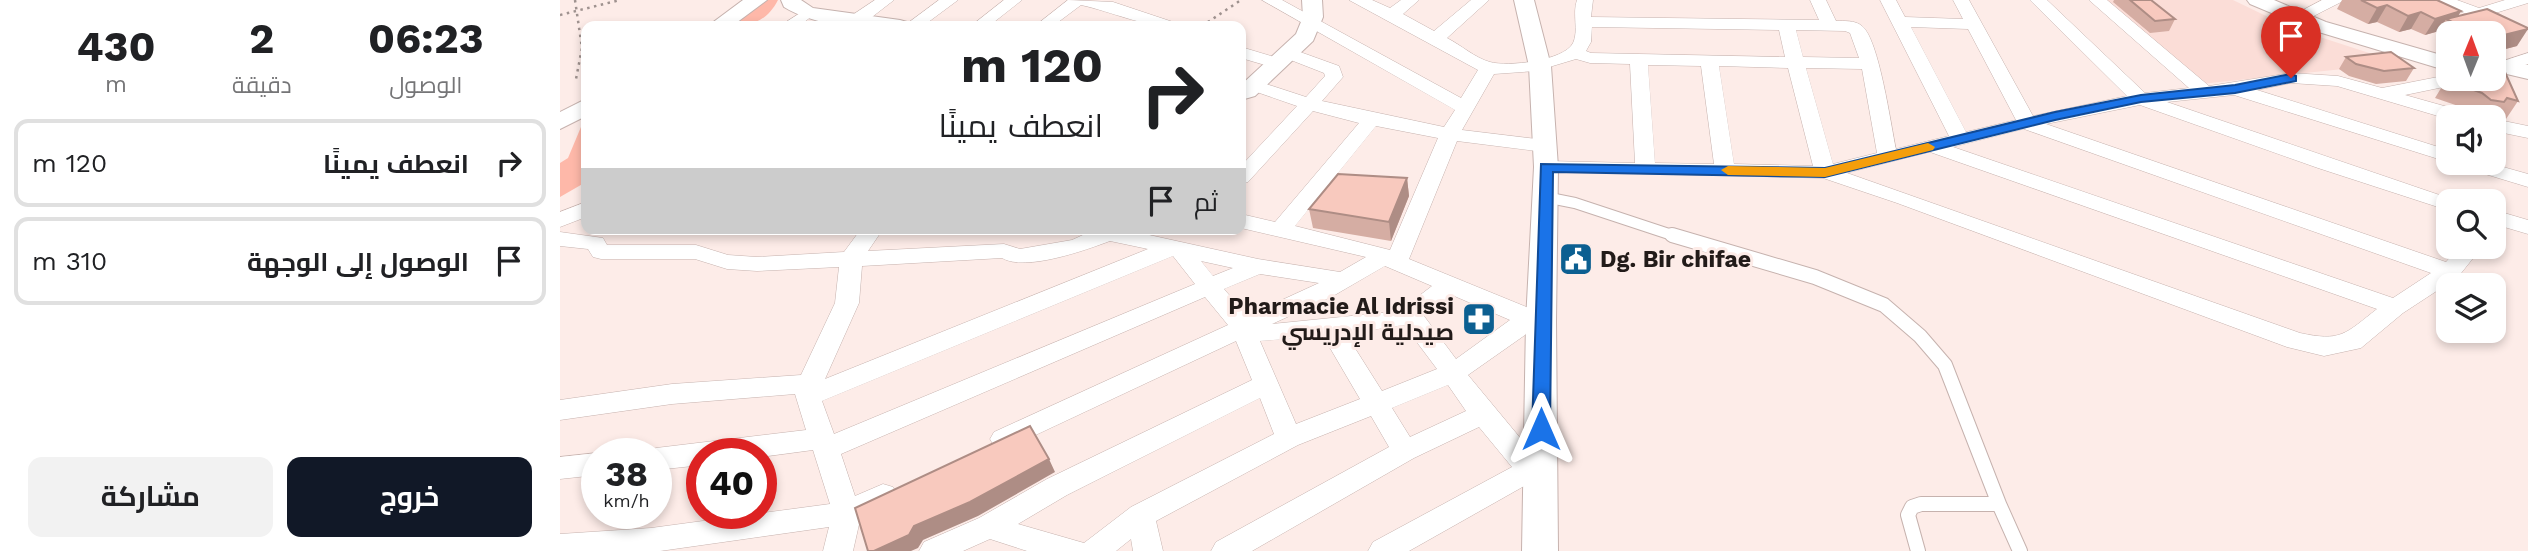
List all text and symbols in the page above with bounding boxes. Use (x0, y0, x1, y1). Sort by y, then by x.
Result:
pin (2261, 6, 2321, 78)
text: 2 (249, 14, 274, 63)
text: 06:23 (368, 14, 484, 63)
icon: arrive (2272, 17, 2310, 55)
north arrow (2436, 21, 2506, 91)
map controls (2436, 21, 2506, 343)
text: 430 (76, 22, 156, 71)
text: 120 m (961, 36, 1103, 94)
icon: right (1127, 49, 1218, 140)
text: m (105, 71, 127, 98)
text: دقيقة (232, 72, 292, 99)
text: الوصول (389, 72, 462, 99)
button: sound (2436, 105, 2506, 175)
text: انعطف يمينًا (938, 107, 1103, 145)
icon: right (490, 144, 528, 182)
text: 120 m (32, 148, 107, 178)
text: انعطف يمينًا (323, 149, 469, 179)
icon: arrive (1142, 182, 1180, 220)
text: ثم (1194, 187, 1218, 217)
button: search (2436, 189, 2506, 259)
public building icon: Dg. Bir chifae (1557, 240, 1595, 278)
icon: arrive (490, 242, 528, 280)
text: 310 m (32, 246, 107, 276)
place label: Dg. Bir chifae (1600, 246, 1751, 273)
text: الوصول إلى الوجهة (247, 247, 469, 277)
button: layers (2436, 273, 2506, 343)
place label: Pharmacie Al Idrissi صيدلية الإدريسي (1228, 293, 1454, 350)
pharmacy icon: Pharmacie Al Idrissi صيدلية الإدريسي (1460, 300, 1498, 338)
position arrow (1504, 392, 1578, 466)
speed limit sign: 40 (686, 438, 777, 529)
text: 38 (605, 453, 648, 495)
button: مشاركة (28, 457, 273, 537)
button: خروج (287, 457, 532, 537)
text: km/h (603, 490, 650, 511)

